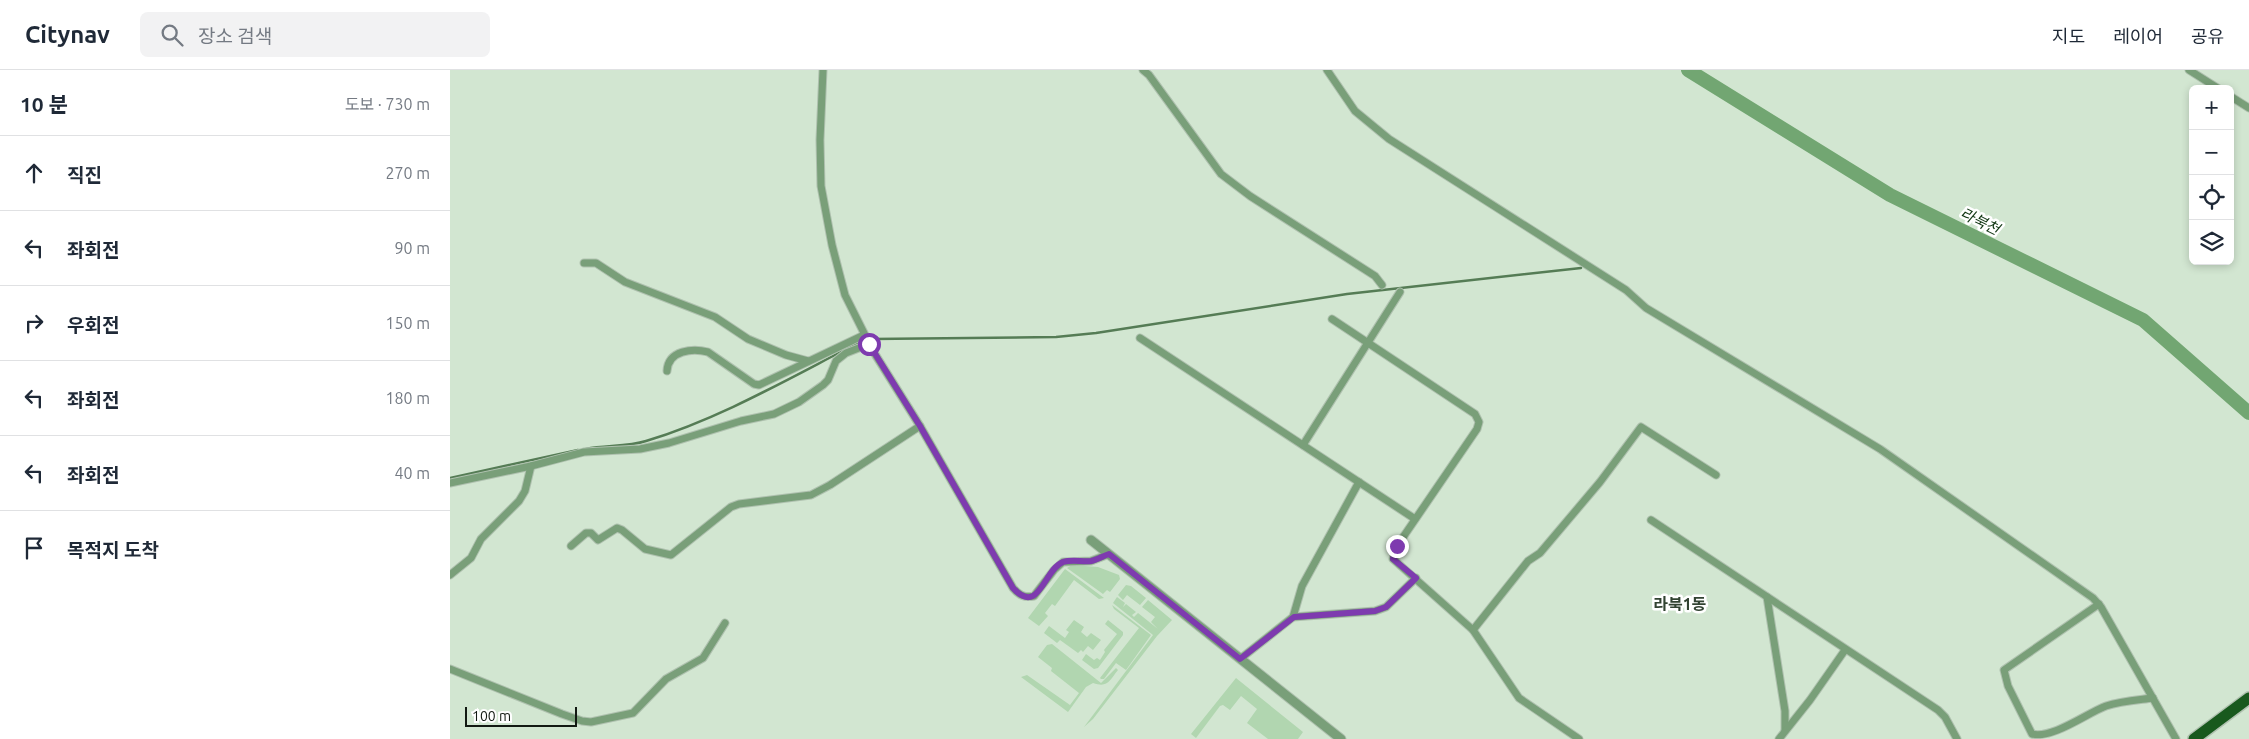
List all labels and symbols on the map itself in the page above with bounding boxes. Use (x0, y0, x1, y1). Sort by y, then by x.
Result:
water label: 라북천 (1958, 204, 2004, 239)
route start (858, 333, 881, 356)
route end (1386, 535, 1409, 558)
district label: 라북1동 (1653, 595, 1707, 613)
scale bar (465, 704, 578, 727)

